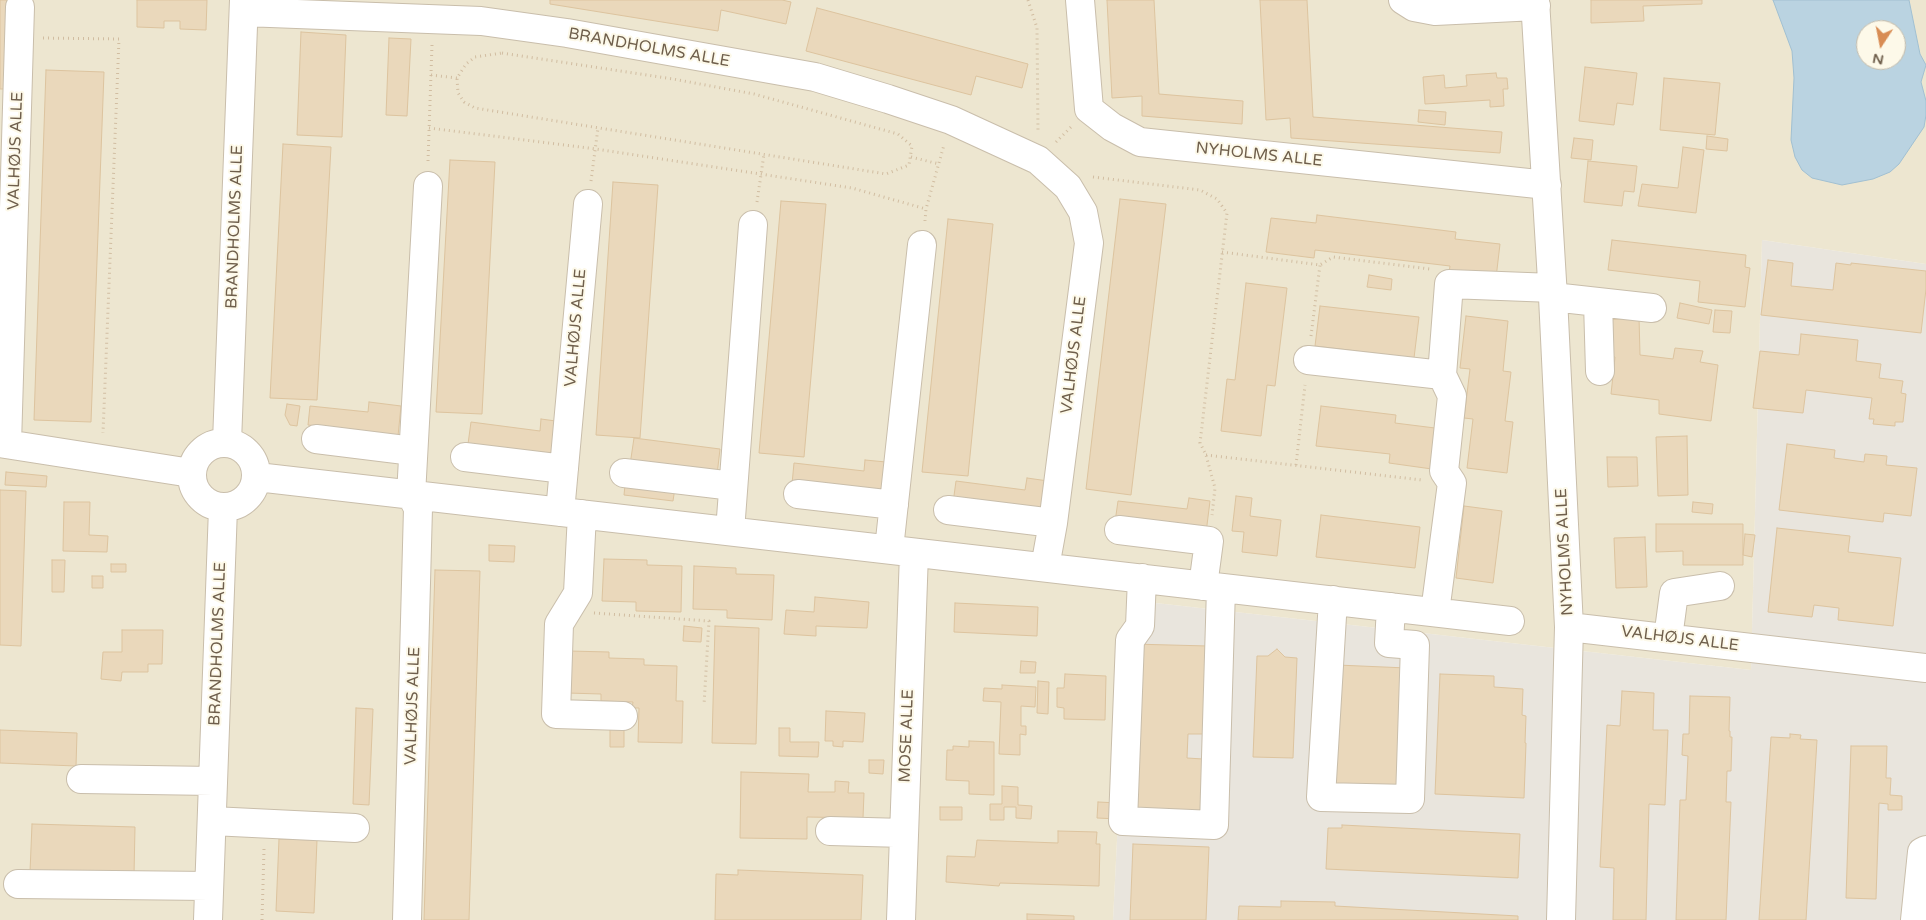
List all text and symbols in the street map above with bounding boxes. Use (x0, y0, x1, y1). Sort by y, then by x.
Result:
north arrow (1856, 20, 1906, 70)
street label: BRANDHOLMS ALLE (567, 24, 731, 72)
text: N (1871, 50, 1885, 69)
street label: VALHØJS ALLE (4, 92, 28, 210)
street label: NYHOLMS ALLE (1195, 139, 1323, 171)
street label: BRANDHOLMS ALLE (223, 145, 247, 309)
street label: VALHØJS ALLE (561, 268, 591, 388)
street label: VALHØJS ALLE (1057, 295, 1091, 415)
street label: NYHOLMS ALLE (1552, 488, 1578, 616)
street label: BRANDHOLMS ALLE (206, 562, 230, 726)
street label: VALHØJS ALLE (1620, 622, 1740, 656)
street label: VALHØJS ALLE (401, 647, 425, 765)
street label: MOSE ALLE (896, 689, 918, 783)

